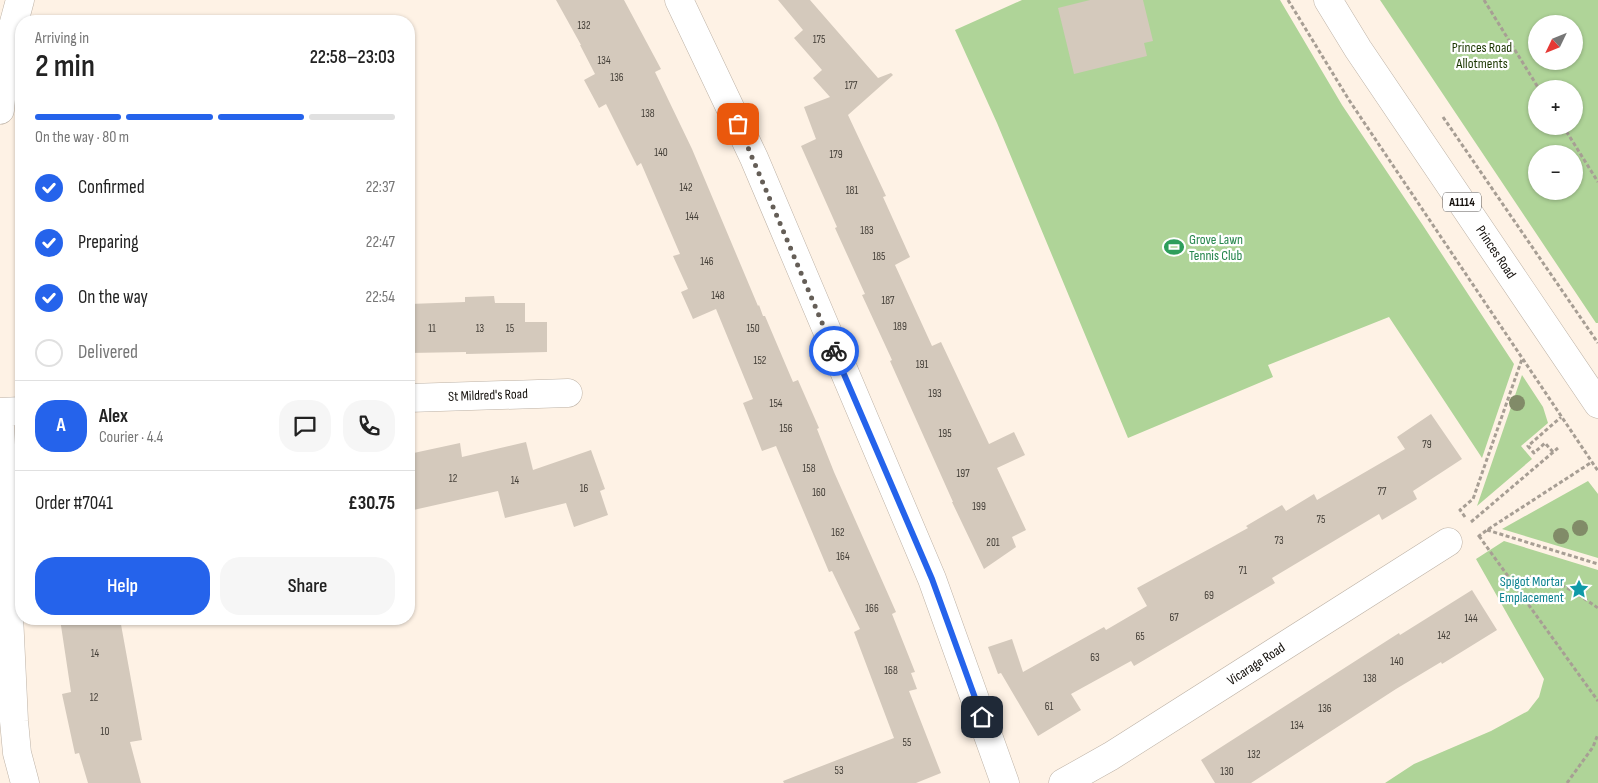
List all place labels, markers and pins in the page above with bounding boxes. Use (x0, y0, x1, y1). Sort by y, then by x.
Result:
pin (717, 103, 759, 145)
place label: Grove Lawn Tennis Club (1189, 231, 1243, 264)
sports icon: Grove Lawn Tennis Club (1163, 236, 1185, 258)
place label: Spigot Mortar Emplacement (1499, 573, 1564, 606)
place icon: Spigot Mortar Emplacement (1568, 578, 1590, 600)
pin (961, 696, 1003, 738)

